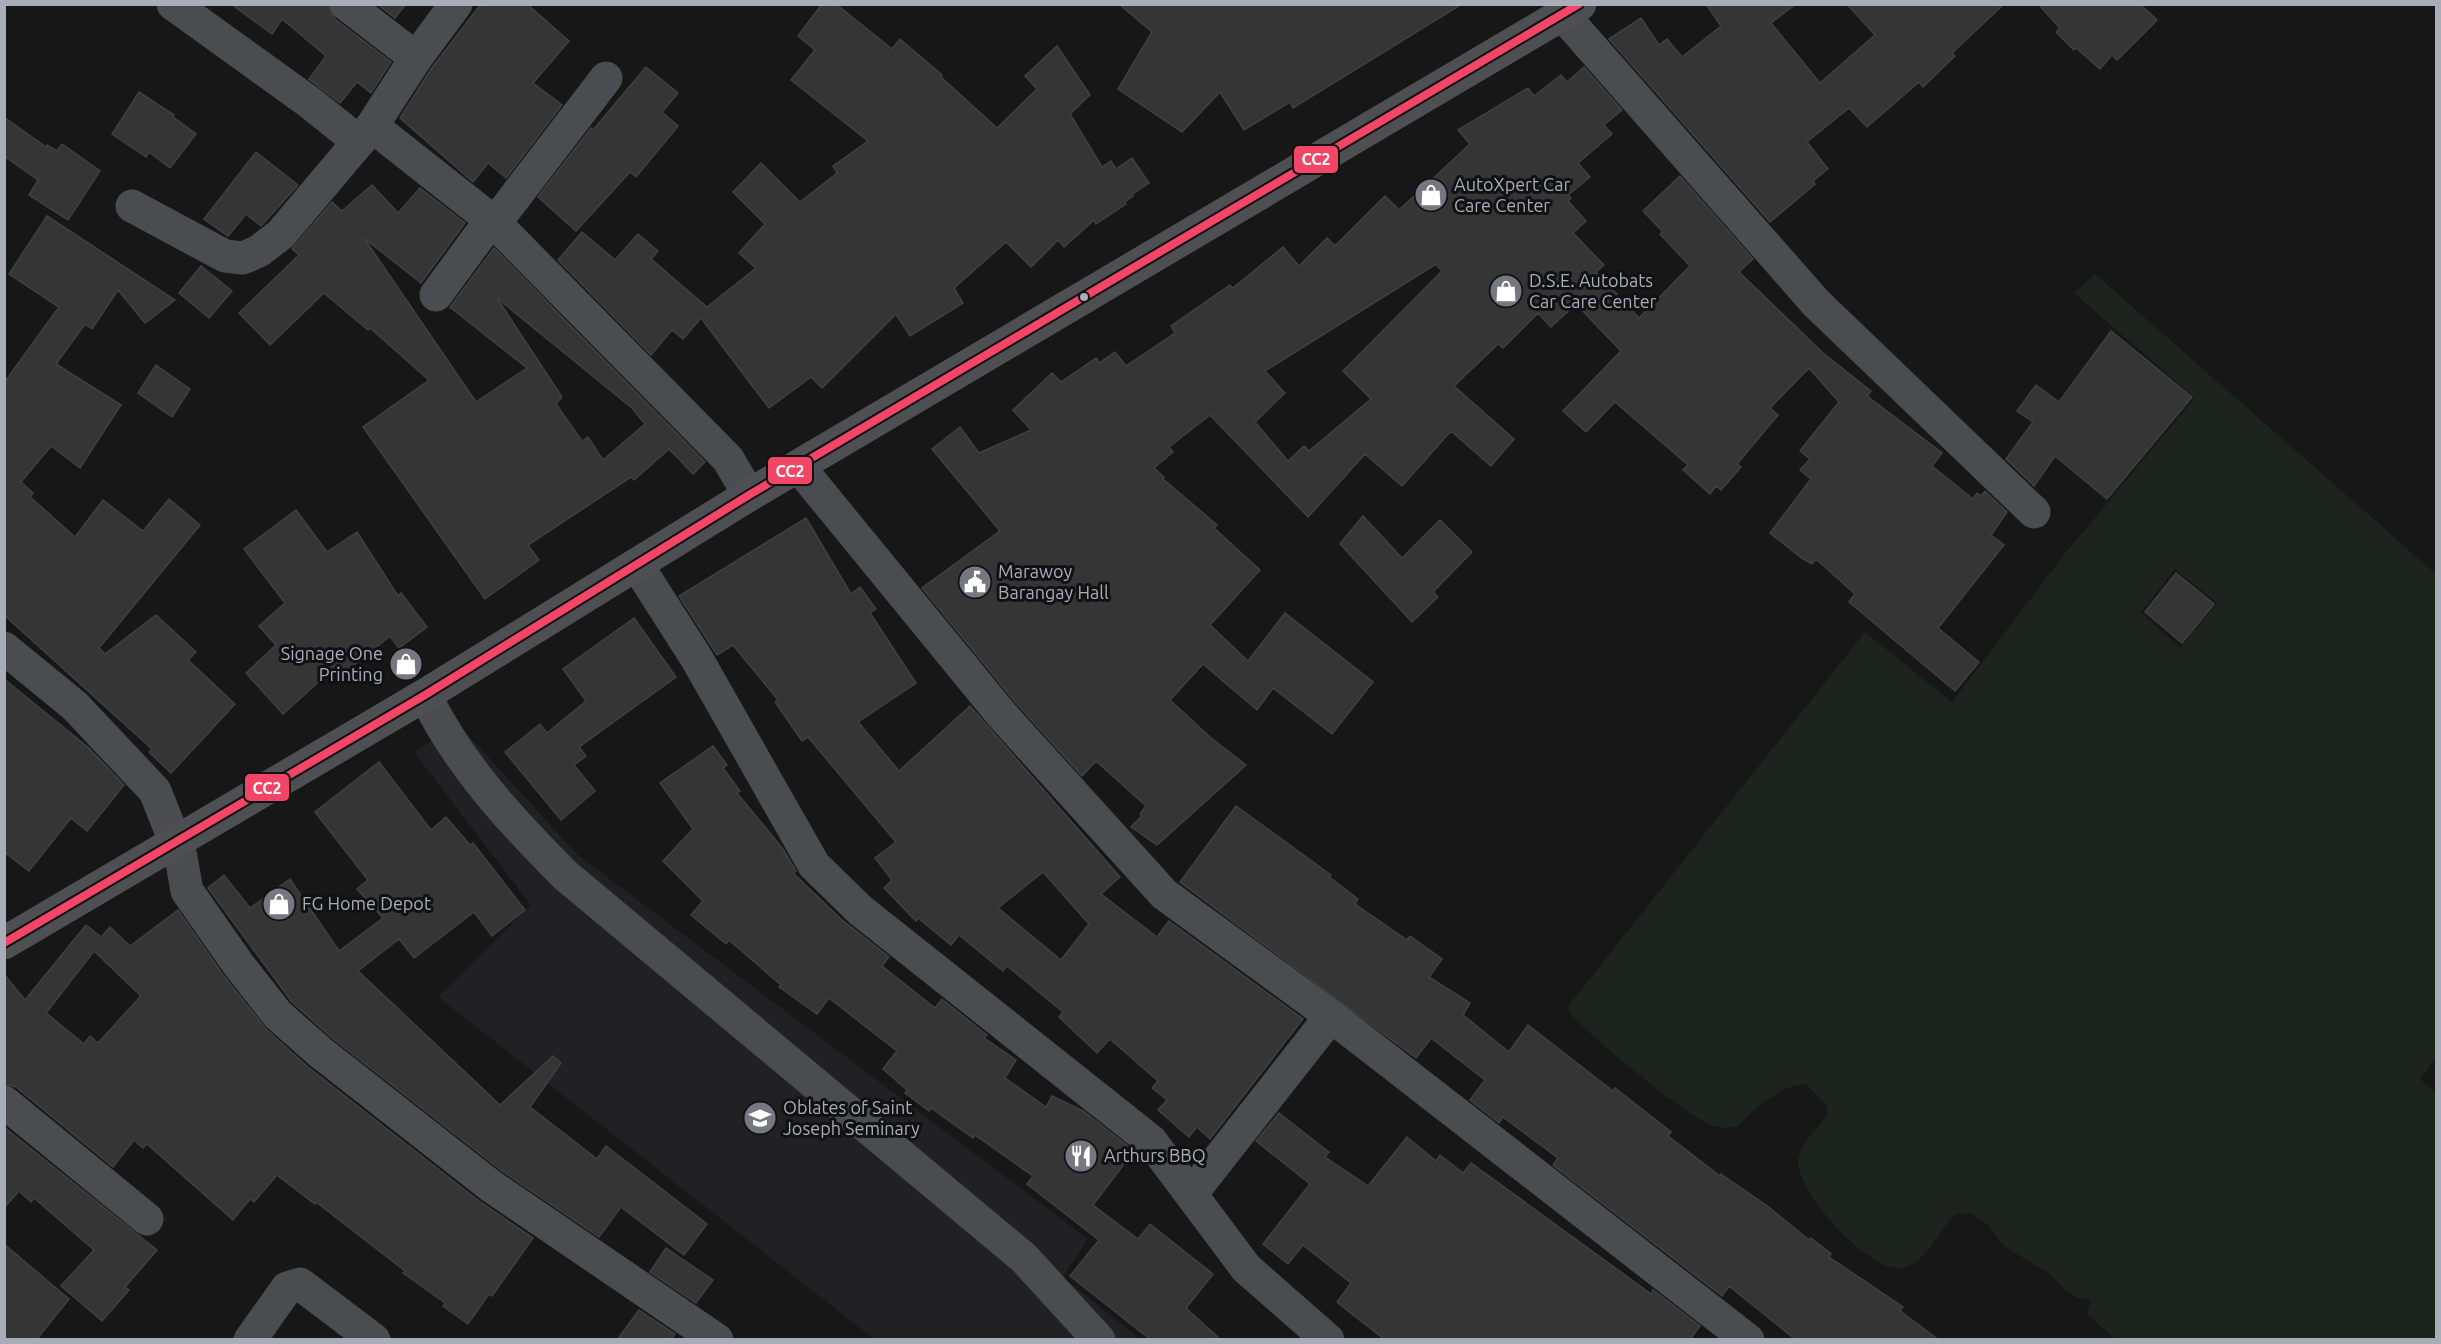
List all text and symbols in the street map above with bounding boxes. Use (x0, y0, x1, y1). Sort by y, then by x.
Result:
line badge: CC2 (1293, 145, 1339, 174)
text: CC2 (1301, 150, 1331, 168)
place label: AutoXpert Car Care Center (1454, 174, 1570, 215)
shop icon: AutoXpert Car Care Center (1413, 177, 1449, 213)
place label: D.S.E. Autobats Car Care Center (1529, 270, 1657, 311)
shop icon: D.S.E. Autobats Car Care Center (1488, 273, 1524, 309)
unlabelled marker (1078, 291, 1090, 303)
line badge: CC2 (767, 456, 813, 485)
text: CC2 (775, 462, 805, 480)
place label: Marawoy Barangay Hall (998, 561, 1109, 602)
public building icon: Marawoy Barangay Hall (957, 564, 993, 600)
place label: Signage One Printing (281, 643, 383, 684)
shop icon: Signage One Printing (388, 646, 424, 682)
line badge: CC2 (244, 773, 290, 802)
text: CC2 (252, 779, 282, 797)
shop icon: FG Home Depot (261, 886, 297, 922)
place label: FG Home Depot (302, 893, 431, 913)
place label: Oblates of Saint Joseph Seminary (783, 1097, 920, 1138)
school or university icon: Oblates of Saint Joseph Seminary (742, 1100, 778, 1136)
restaurant icon: Arthurs BBQ (1063, 1138, 1099, 1174)
place label: Arthurs BBQ (1104, 1145, 1206, 1166)

